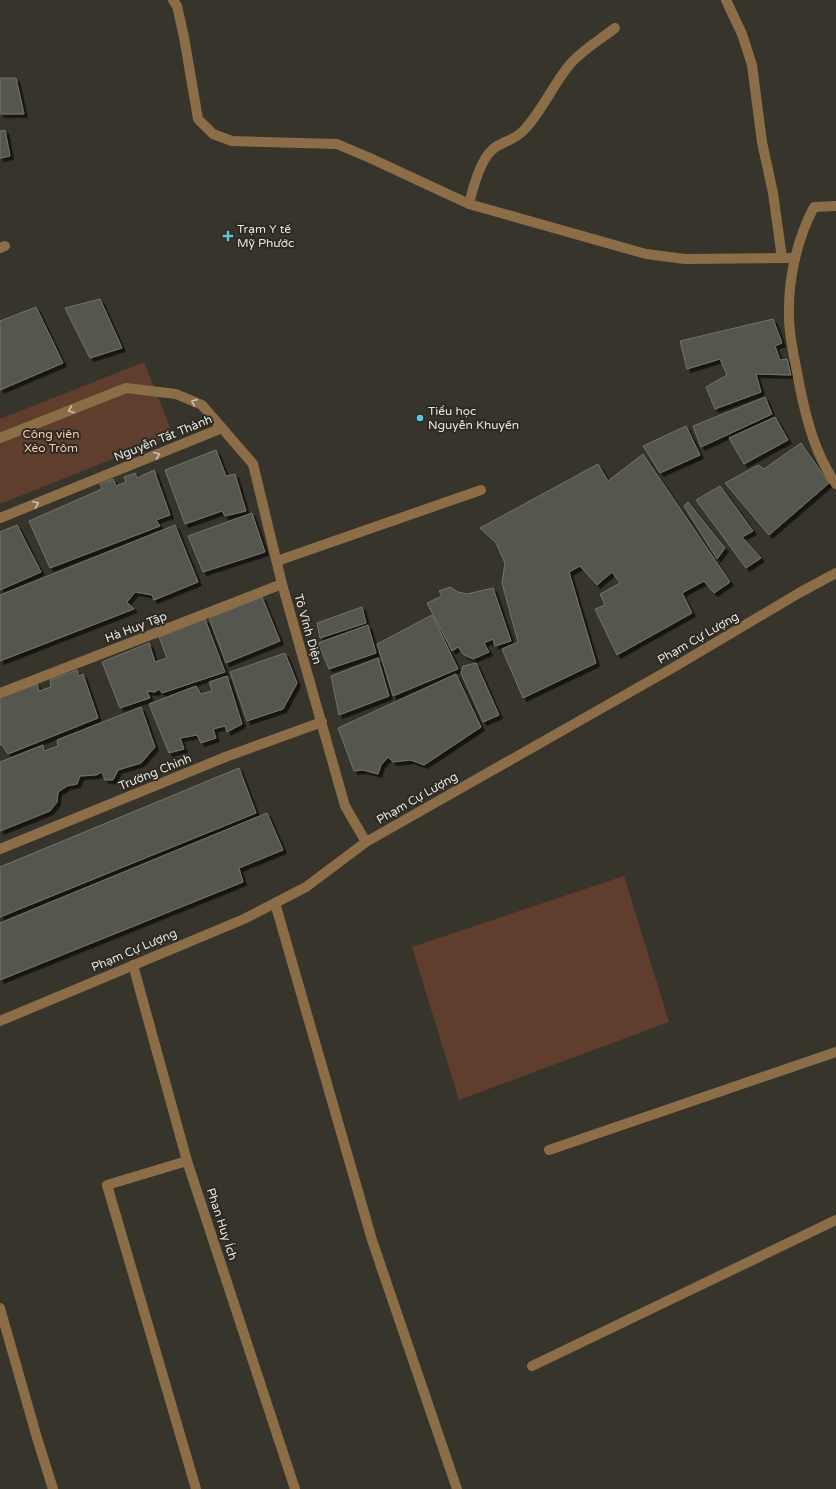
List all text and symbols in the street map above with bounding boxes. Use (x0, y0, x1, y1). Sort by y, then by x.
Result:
place label: Trạm Y tế Mỹ Phước (237, 222, 294, 250)
marker: Trạm Y tế Mỹ Phước (222, 230, 234, 242)
one-way arrow (191, 399, 199, 407)
place label: Tiểu học Nguyễn Khuyến (428, 404, 519, 432)
one-way arrow (67, 405, 75, 413)
street label: Nguyễn Tất Thành (112, 412, 214, 464)
marker: Tiểu học Nguyễn Khuyến (415, 413, 425, 423)
park label: Công viên Xẻo Trôm (23, 427, 79, 455)
one-way arrow (152, 452, 160, 460)
one-way arrow (33, 500, 40, 508)
street label: Tô Vĩnh Diện (291, 592, 325, 666)
street label: Hà Huy Tập (103, 609, 169, 645)
street label: Phạm Cự Lượng (655, 609, 741, 667)
street label: Trường Chinh (117, 751, 193, 793)
street label: Phạm Cự Lượng (374, 769, 460, 827)
street label: Phạm Cự Lượng (89, 926, 179, 974)
street label: Phan Huy Ích (204, 1186, 240, 1262)

